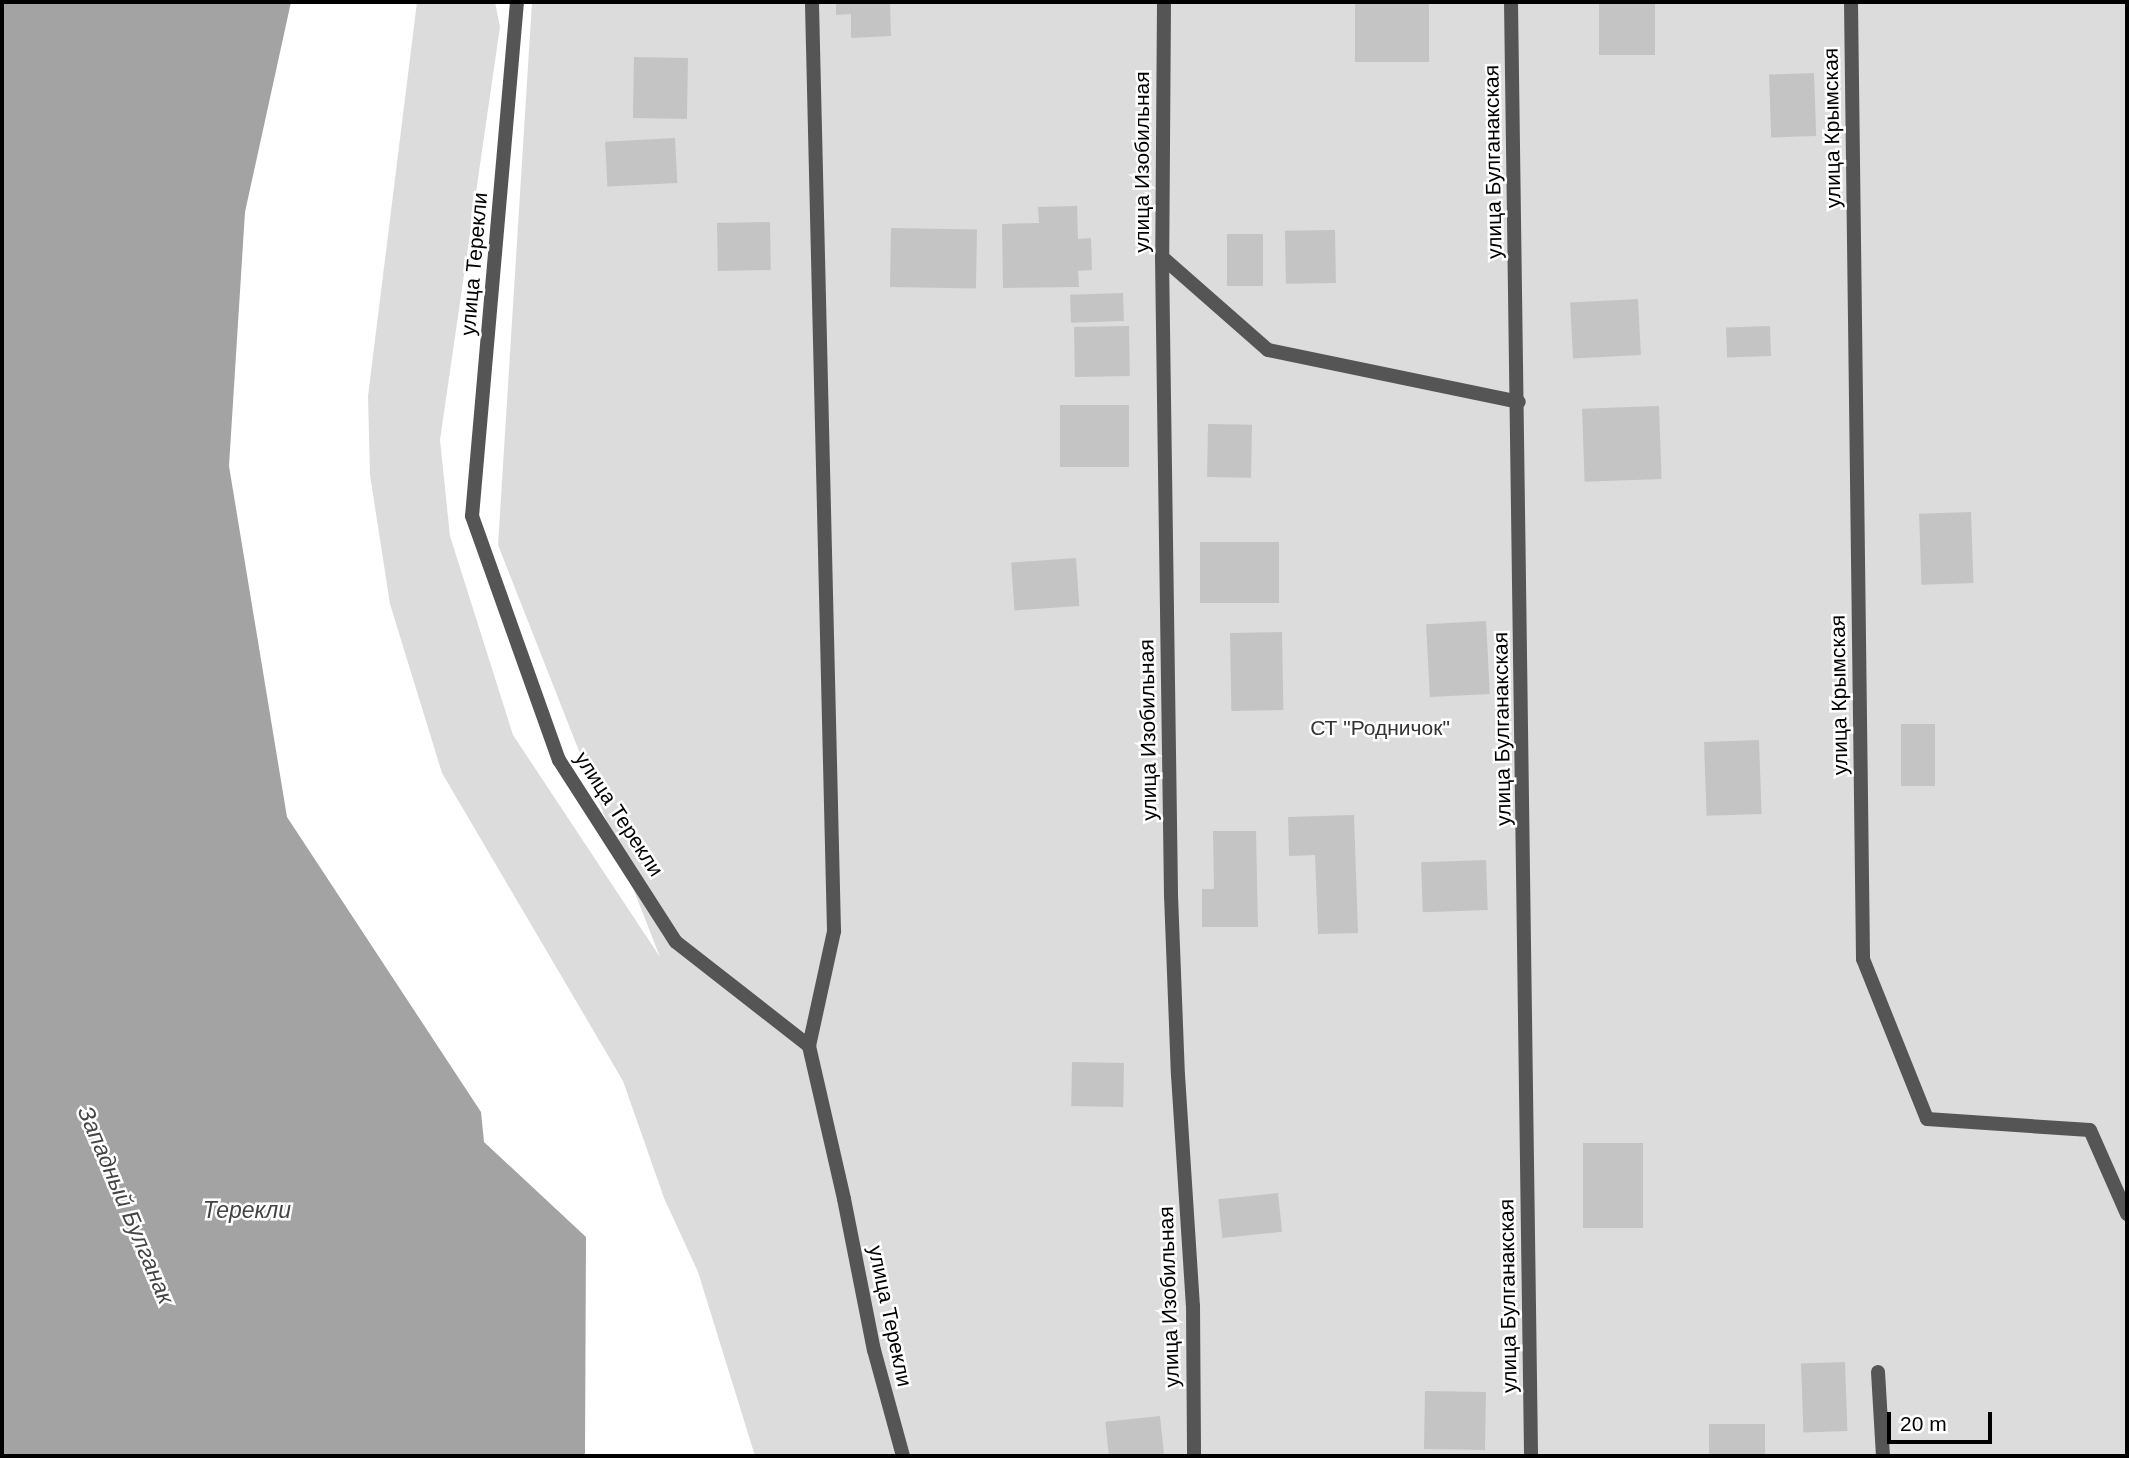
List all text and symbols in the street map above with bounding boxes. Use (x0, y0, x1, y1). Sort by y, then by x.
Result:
street label: улица Крымская (1818, 48, 1846, 208)
street label: улица Булганакская (1479, 65, 1507, 259)
street label: улица Изобильная (1129, 71, 1155, 253)
street label: улица Терекли (455, 191, 493, 337)
street label: улица Крымская (1825, 615, 1853, 775)
street label: улица Булганакская (1488, 632, 1516, 826)
street label: улица Изобильная (1134, 639, 1162, 821)
park label: СТ "Родничок" (1310, 715, 1450, 741)
street label: улица Терекли (569, 747, 669, 881)
water label: Западный Булганак (72, 1102, 180, 1308)
water label: Терекли (203, 1196, 291, 1224)
street label: улица Булганакская (1494, 1199, 1522, 1393)
street label: улица Изобильная (1153, 1206, 1185, 1388)
street label: улица Терекли (863, 1243, 917, 1389)
scale bar (1891, 1398, 1996, 1442)
text: 20 m (1900, 1412, 1947, 1435)

